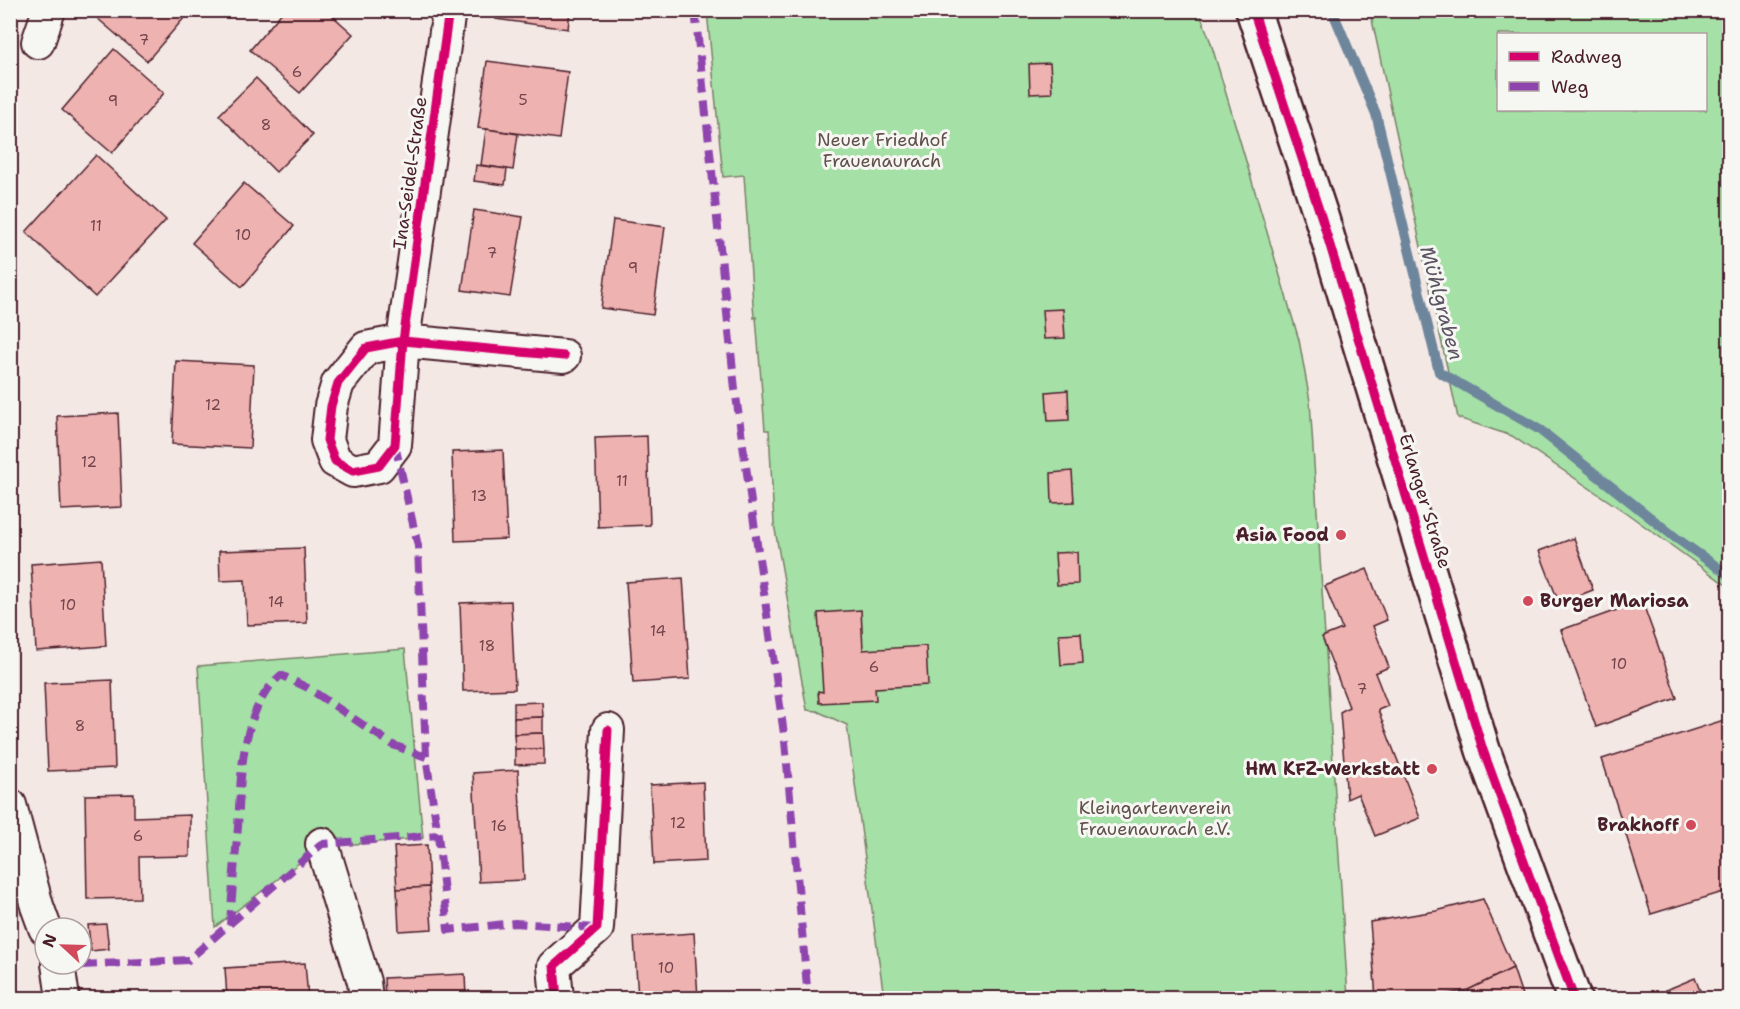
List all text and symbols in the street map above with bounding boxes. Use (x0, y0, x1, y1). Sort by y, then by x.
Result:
house number: 7 (139, 30, 149, 50)
legend (1497, 33, 1707, 111)
text: Radweg (1551, 45, 1622, 69)
house number: 6 (292, 62, 302, 82)
text: Weg (1551, 75, 1589, 99)
house number: 5 (518, 90, 528, 110)
house number: 9 (108, 91, 118, 111)
street label: Ina-Seidel-Straße (387, 95, 433, 251)
house number: 8 (261, 115, 271, 135)
park label: Neuer Friedhof Frauenaurach (817, 128, 947, 173)
house number: 11 (90, 216, 102, 236)
house number: 10 (235, 225, 251, 245)
house number: 7 (487, 243, 497, 263)
water label: Mühlgraben (1414, 243, 1470, 363)
house number: 9 (628, 258, 638, 278)
house number: 12 (205, 395, 221, 415)
street label: Erlanger Straße (1393, 431, 1457, 571)
house number: 12 (81, 452, 97, 472)
house number: 11 (616, 471, 628, 491)
house number: 13 (471, 486, 487, 506)
place label: Asia Food (1235, 523, 1329, 547)
marker: Asia Food (1334, 528, 1348, 542)
place label: Burger Mariosa (1540, 589, 1689, 613)
house number: 14 (268, 592, 284, 612)
marker: Burger Mariosa (1521, 594, 1535, 608)
house number: 10 (60, 595, 76, 615)
house number: 14 (650, 621, 666, 641)
house number: 18 (479, 636, 495, 656)
house number: 10 (1611, 654, 1627, 674)
house number: 6 (869, 657, 879, 677)
house number: 7 (1357, 679, 1367, 699)
house number: 8 (75, 716, 85, 736)
place label: HM KFZ-Werkstatt (1245, 757, 1420, 781)
marker: HM KFZ-Werkstatt (1425, 762, 1439, 776)
park label: Kleingartenverein Frauenaurach e.V. (1079, 796, 1231, 841)
house number: 12 (670, 813, 686, 833)
place label: Brakhoff (1597, 813, 1679, 837)
house number: 16 (491, 816, 507, 836)
marker: Brakhoff (1684, 818, 1698, 832)
house number: 6 (133, 826, 143, 846)
north arrow (33, 916, 93, 976)
text: N (37, 931, 62, 950)
house number: 10 (658, 958, 674, 978)

